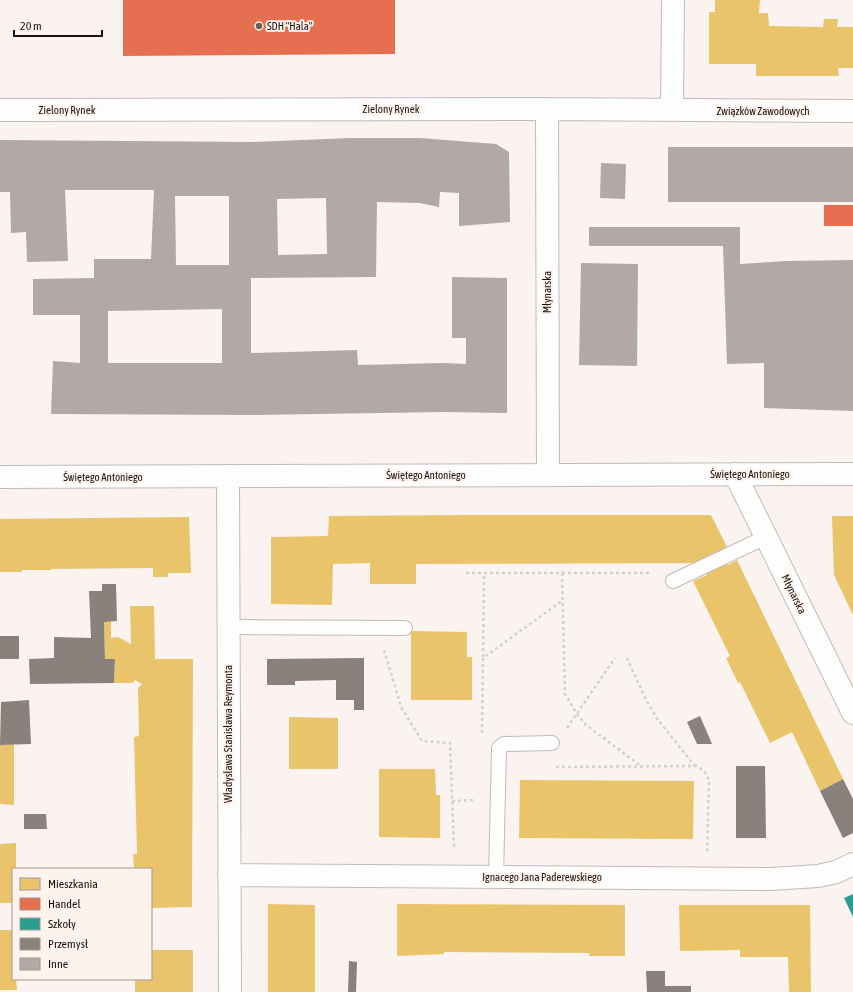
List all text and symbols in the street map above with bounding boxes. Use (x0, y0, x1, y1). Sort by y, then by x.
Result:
scale bar (14, 12, 102, 38)
text: 20 m (20, 19, 42, 33)
place label: SDH "Hala" (267, 20, 313, 32)
marker: SDH "Hala" (254, 21, 264, 31)
street label: Zielony Rynek (362, 103, 420, 115)
street label: Zielony Rynek (38, 104, 96, 116)
street label: Związków Zawodowych (716, 105, 810, 117)
street label: Młynarska (541, 271, 553, 313)
street label: Świętego Antoniego (710, 468, 790, 480)
street label: Świętego Antoniego (386, 469, 466, 481)
street label: Świętego Antoniego (63, 471, 143, 483)
street label: Młynarska (779, 572, 809, 616)
street label: Władysława Stanisława Reymonta (222, 665, 234, 803)
legend (12, 868, 152, 980)
street label: Ignacego Jana Paderewskiego (482, 871, 602, 883)
text: Mieszkania (48, 877, 98, 891)
text: Handel (48, 897, 82, 911)
text: Szkoły (48, 917, 76, 931)
text: Przemysł (48, 937, 89, 951)
text: Inne (48, 957, 68, 971)

